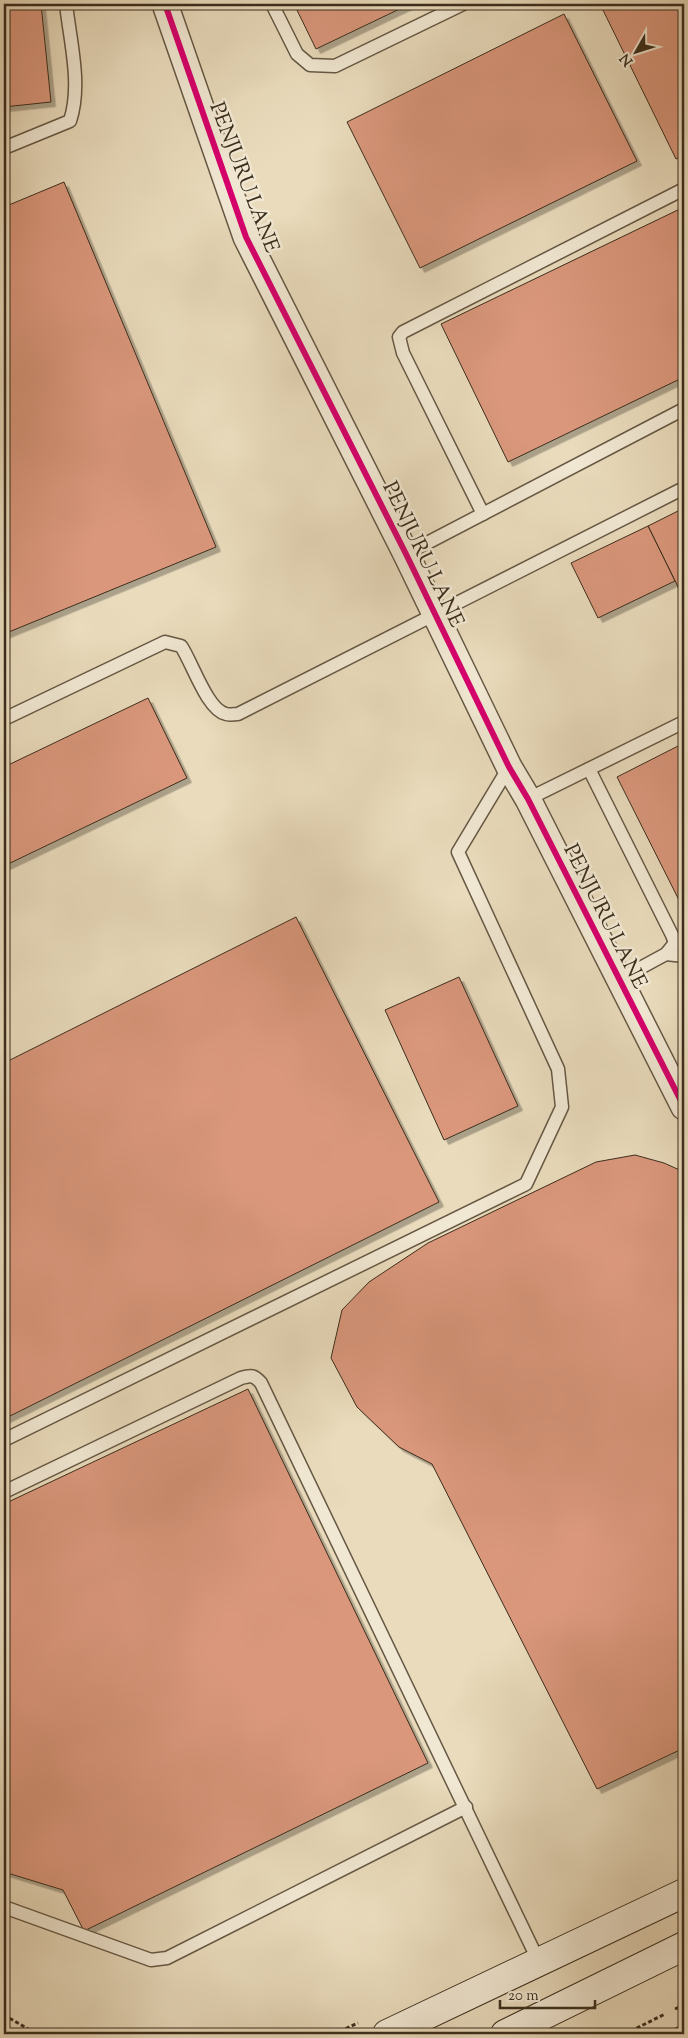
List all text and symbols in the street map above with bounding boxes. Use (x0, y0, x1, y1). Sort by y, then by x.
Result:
north arrow (610, 28, 660, 78)
text: N (616, 48, 639, 70)
street label: PENJURU LANE (201, 98, 286, 258)
street label: PENJURU LANE (374, 477, 471, 633)
street label: PENJURU LANE (555, 839, 654, 995)
scale bar (500, 1978, 596, 2010)
text: 20 m (508, 1986, 539, 2007)

